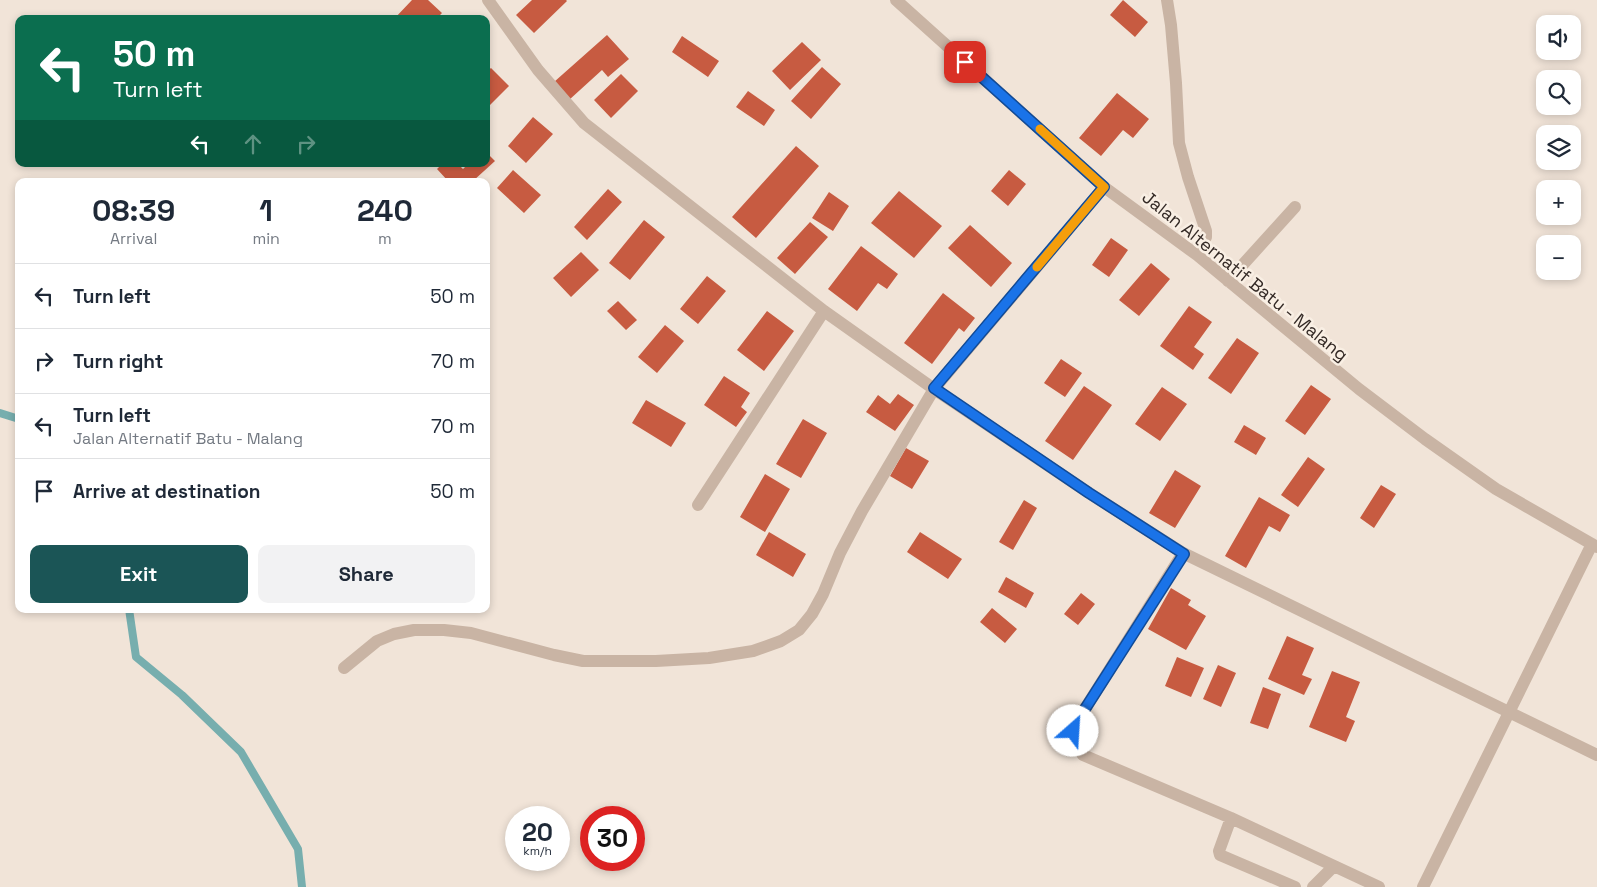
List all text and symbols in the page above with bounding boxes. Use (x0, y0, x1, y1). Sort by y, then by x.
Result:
map controls (1536, 15, 1581, 280)
button: sound (1536, 15, 1581, 60)
text: 50 m (113, 32, 195, 76)
icon: left (30, 35, 95, 100)
pin (944, 41, 986, 83)
icon: arrive (951, 48, 979, 76)
button: search (1536, 70, 1581, 115)
text: Turn left (113, 75, 203, 103)
button: layers (1536, 125, 1581, 170)
icon: left (186, 130, 214, 158)
icon: ahead (239, 130, 267, 158)
icon: right (292, 130, 320, 158)
button: + (1536, 180, 1581, 225)
street label: Jalan Alternatif Batu - Malang (1138, 185, 1353, 366)
text: 08:39 (92, 191, 175, 230)
text: 1 (259, 191, 273, 230)
text: 240 (357, 191, 413, 230)
text: Arrival (110, 228, 157, 249)
text: min (252, 228, 280, 249)
text: m (378, 228, 392, 249)
button: − (1536, 235, 1581, 280)
icon: left (30, 282, 58, 310)
text: Turn left (73, 284, 151, 309)
text: 50 m (430, 284, 475, 309)
icon: right (30, 347, 58, 375)
text: Turn right (73, 349, 163, 374)
text: 70 m (431, 349, 475, 374)
text: Turn left (73, 403, 151, 428)
icon: left (30, 412, 58, 440)
text: 70 m (431, 414, 475, 439)
text: Jalan Alternatif Batu - Malang (73, 428, 303, 449)
icon: arrive (30, 477, 58, 505)
text: Arrive at destination (73, 479, 261, 504)
text: 50 m (430, 479, 475, 504)
button: Exit (30, 545, 248, 603)
button: Share (258, 545, 475, 603)
position arrow (1046, 704, 1098, 756)
speed limit sign: 30 (580, 806, 645, 871)
text: 20 (522, 816, 553, 848)
text: km/h (523, 843, 552, 859)

